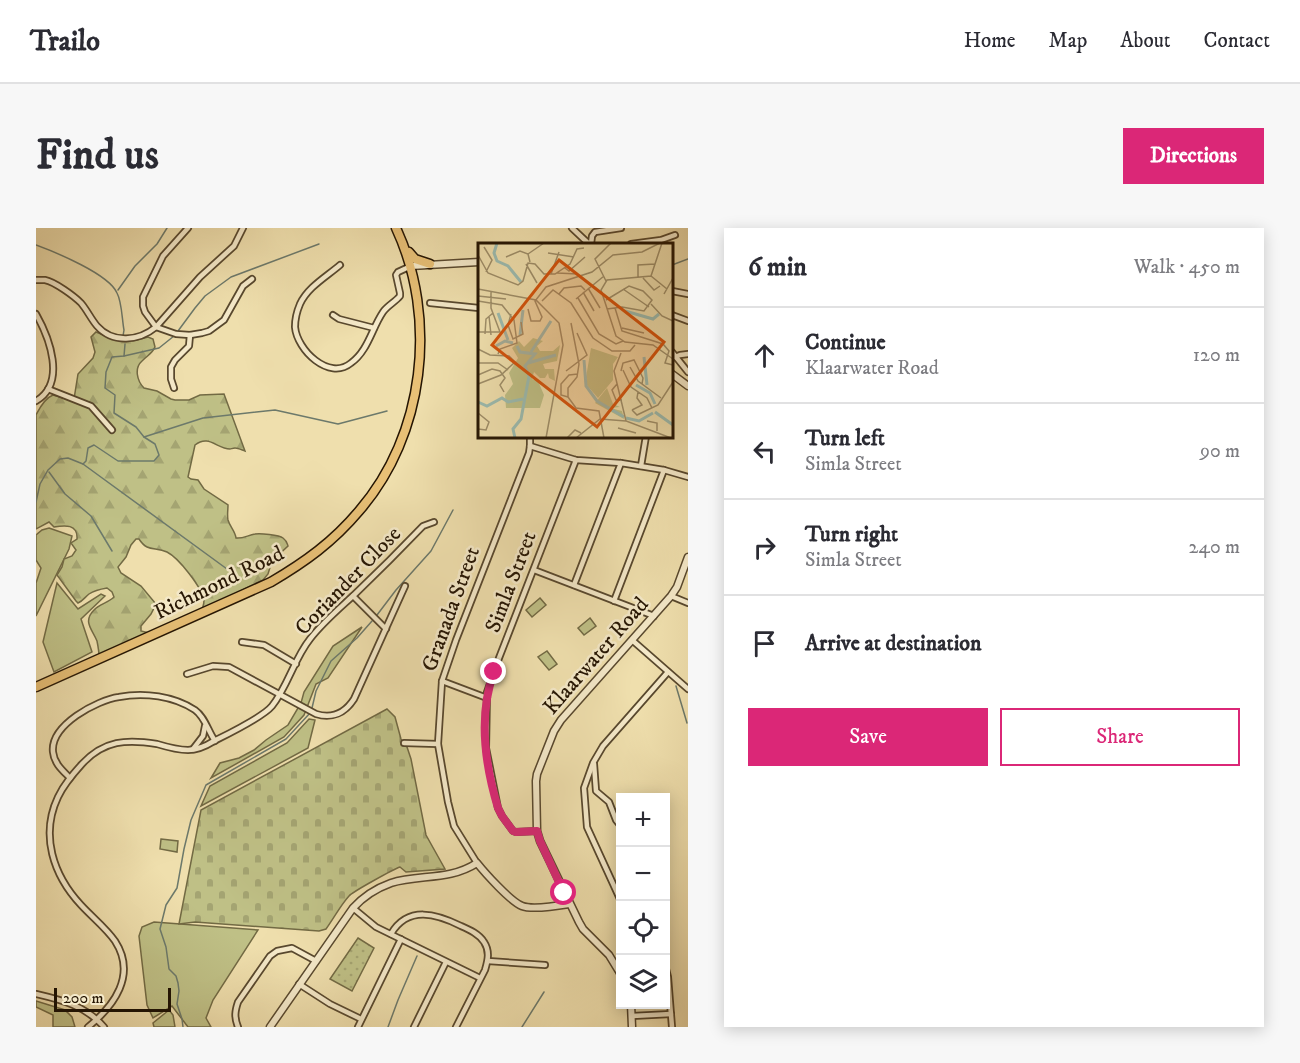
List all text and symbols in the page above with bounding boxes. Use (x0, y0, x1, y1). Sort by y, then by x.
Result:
text: Trailo (30, 24, 100, 59)
text: Home (964, 28, 1016, 54)
text: Map (1049, 28, 1087, 54)
text: About (1120, 28, 1171, 54)
text: Contact (1204, 28, 1270, 54)
button: Directions (1123, 128, 1264, 184)
text: Find us (36, 130, 159, 182)
inset map (478, 243, 673, 438)
text: 6 min (748, 251, 807, 284)
text: Walk · 450 m (1134, 255, 1240, 280)
text: Continue (805, 329, 886, 356)
icon: ahead (748, 339, 781, 372)
text: 120 m (1193, 343, 1240, 368)
text: Klaarwater Road (805, 356, 939, 381)
text: Turn left (805, 425, 885, 452)
icon: left (748, 435, 781, 468)
text: 90 m (1200, 439, 1240, 464)
text: Simla Street (805, 452, 902, 477)
street label: Coriander Close (289, 521, 407, 641)
text: Turn right (805, 521, 898, 548)
street label: Simla Street (479, 527, 543, 637)
icon: right (748, 531, 781, 564)
text: 240 m (1189, 535, 1240, 560)
street label: Richmond Road (150, 540, 288, 626)
street label: Granada Street (416, 543, 486, 675)
text: Simla Street (805, 548, 902, 573)
street label: Klaarwater Road (538, 592, 654, 720)
icon: arrive (748, 627, 781, 660)
text: Arrive at destination (805, 630, 982, 657)
route end (480, 658, 506, 684)
button: Save (748, 708, 988, 766)
button: Share (1000, 708, 1240, 766)
map controls (616, 793, 670, 1009)
button: + (616, 793, 670, 847)
button: − (616, 847, 670, 901)
route start (550, 879, 576, 905)
button: locate (616, 901, 670, 955)
button: layers (616, 955, 670, 1009)
scale bar (54, 985, 171, 1012)
text: 200 m (63, 988, 104, 1008)

